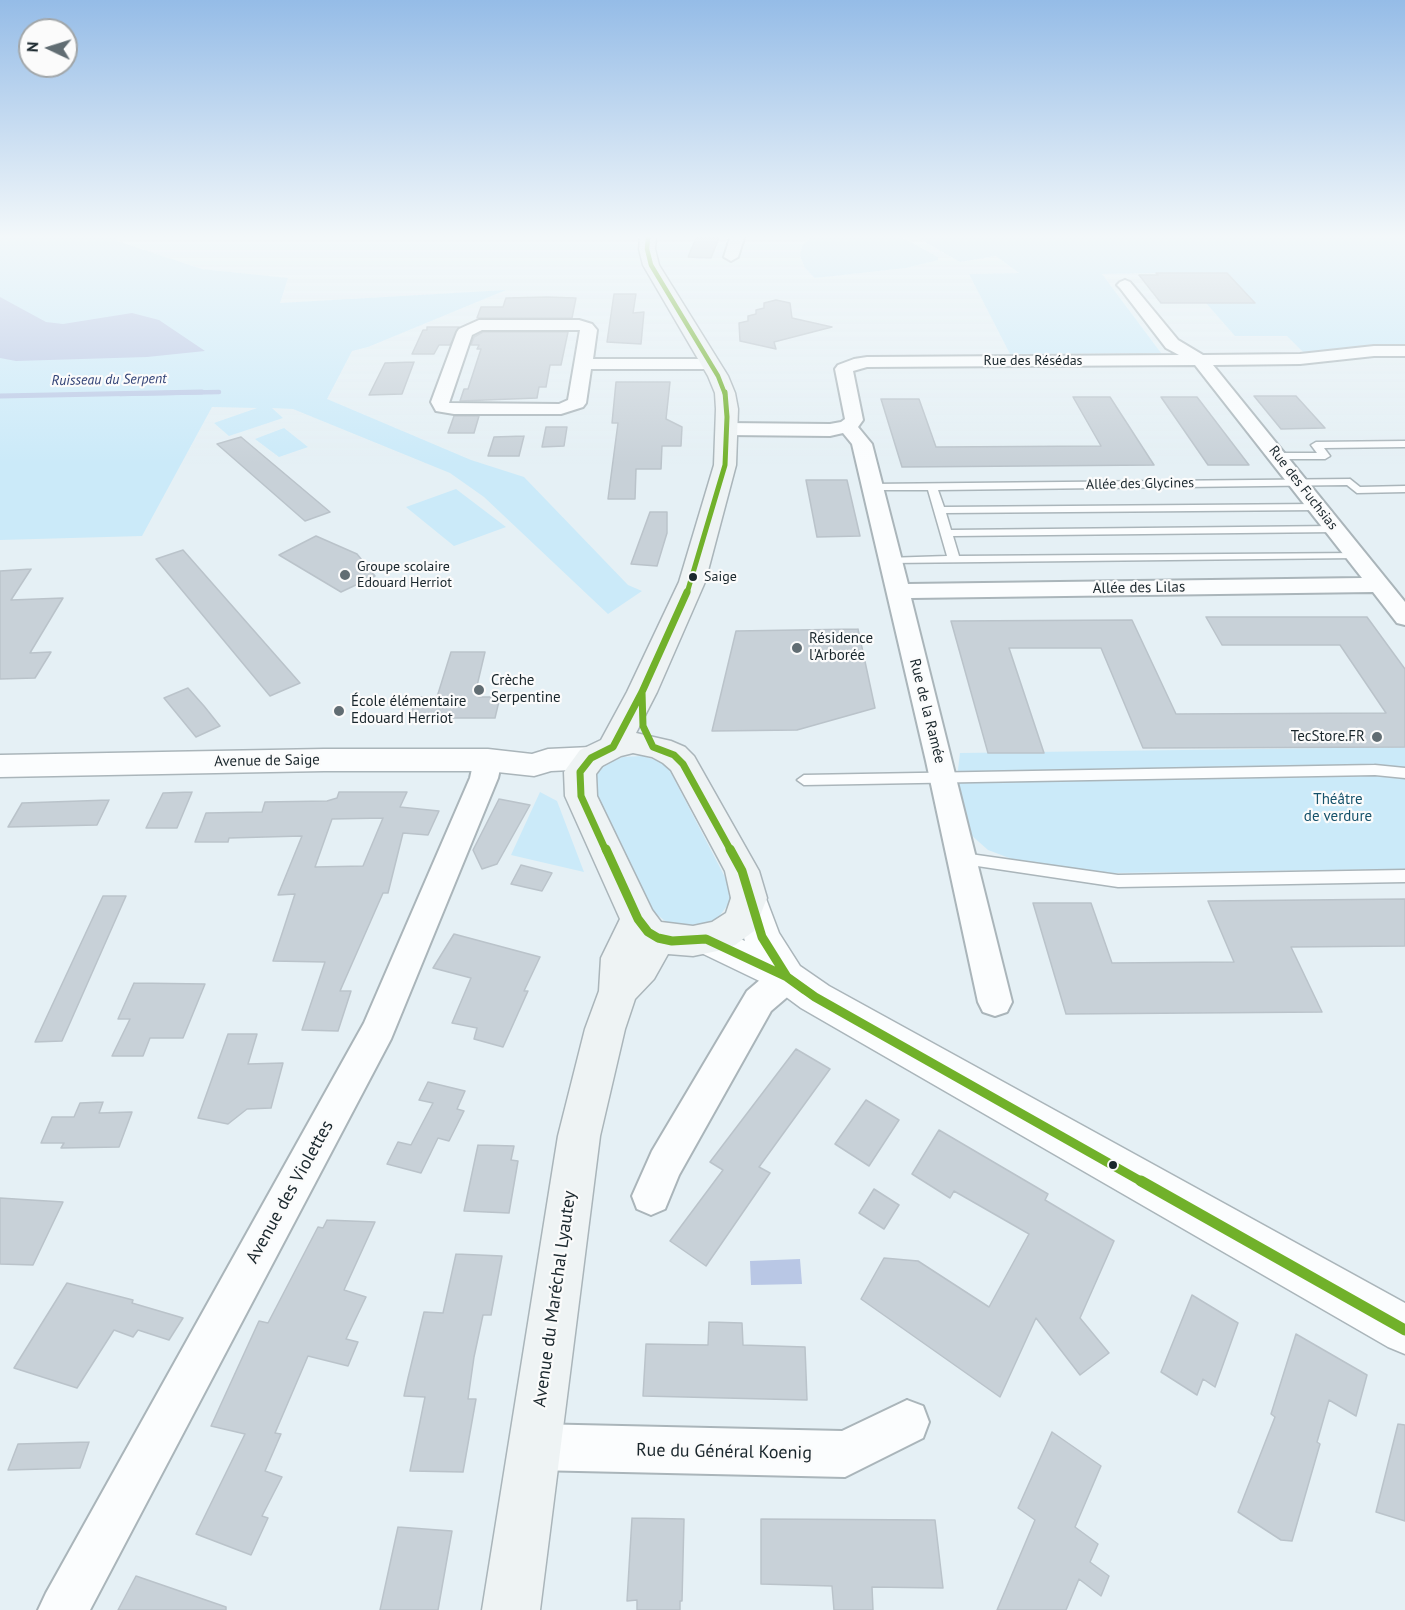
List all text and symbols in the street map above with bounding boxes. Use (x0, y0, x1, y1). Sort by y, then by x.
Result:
north arrow (18, 18, 78, 78)
text: N (22, 41, 42, 53)
street label: Rue des Résédas (983, 353, 1083, 369)
water label: Ruisseau du Serpent (51, 371, 167, 389)
street label: Rue des Fuchsias (1265, 443, 1341, 533)
street label: Allée des Glycines (1086, 475, 1194, 493)
place label: Groupe scolaire Edouard Herriot (357, 559, 452, 592)
marker: Groupe scolaire Edouard Herriot (338, 568, 352, 582)
place label: Saige (704, 569, 737, 585)
marker: Saige (687, 571, 699, 583)
street label: Allée des Lilas (1093, 578, 1185, 598)
place label: Résidence l'Arborée (809, 630, 873, 665)
marker: Résidence l'Arborée (790, 641, 804, 655)
street label: Rue de la Ramée (905, 657, 949, 765)
place label: Crèche Serpentine (491, 672, 561, 707)
marker: Crèche Serpentine (472, 683, 486, 697)
place label: École élémentaire Edouard Herriot (351, 693, 466, 728)
marker: École élémentaire Edouard Herriot (332, 704, 346, 718)
place label: TecStore.FR (1291, 728, 1365, 746)
marker: TecStore.FR (1370, 730, 1384, 744)
street label: Avenue de Saige (214, 751, 320, 771)
park label: Théâtre de verdure (1304, 791, 1372, 826)
street label: Avenue des Violettes (242, 1117, 338, 1267)
unlabelled marker (1107, 1159, 1119, 1171)
street label: Avenue du Maréchal Lyautey (529, 1190, 581, 1408)
street label: Rue du Général Koenig (636, 1440, 812, 1464)

